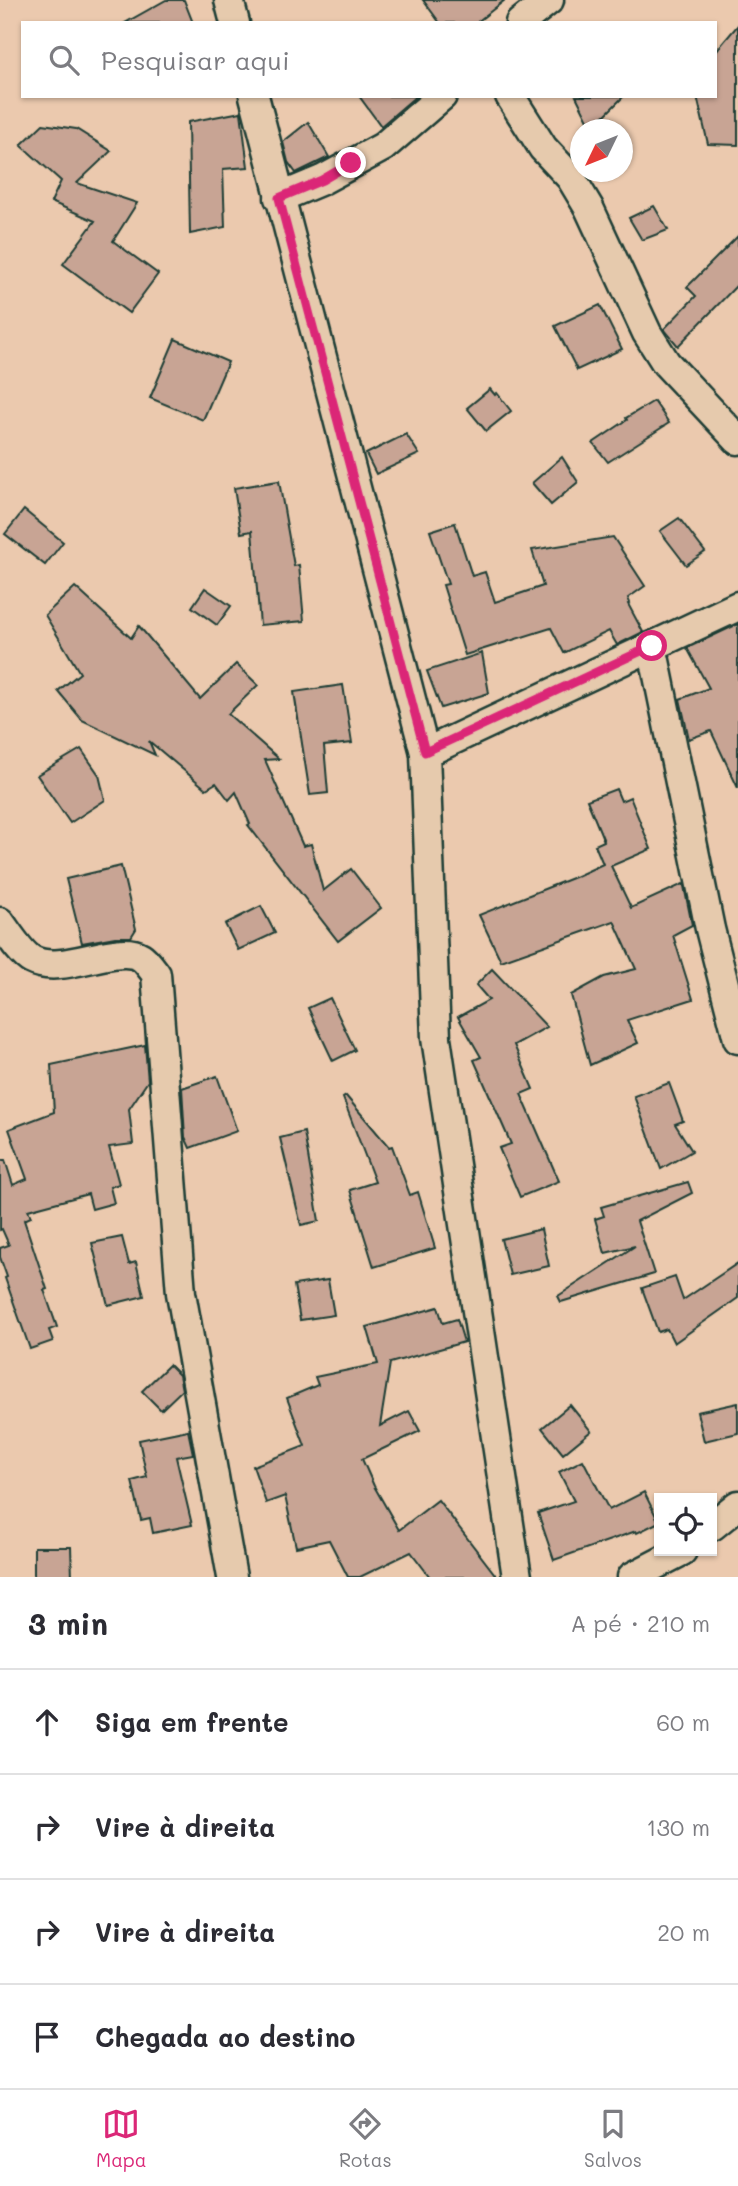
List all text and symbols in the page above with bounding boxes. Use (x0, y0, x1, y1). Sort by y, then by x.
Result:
search box (21, 21, 717, 98)
icon: search (45, 41, 83, 79)
text: Pesquisar aqui (101, 43, 290, 77)
north arrow (570, 119, 633, 182)
route end (335, 147, 366, 178)
route start (636, 630, 667, 661)
map controls (654, 1493, 717, 1556)
button: locate (654, 1493, 717, 1556)
text: 3 min (28, 1603, 108, 1643)
text: A pé · 210 m (571, 1608, 710, 1638)
icon: ahead (28, 1703, 66, 1741)
text: Siga em frente (95, 1705, 289, 1739)
text: 60 m (656, 1707, 710, 1737)
icon: right (28, 1808, 66, 1846)
text: Vire à direita (95, 1810, 275, 1844)
text: 130 m (646, 1812, 710, 1842)
icon: right (28, 1913, 66, 1951)
text: Vire à direita (95, 1915, 275, 1949)
text: 20 m (657, 1917, 710, 1947)
icon: arrive (28, 2018, 66, 2056)
text: Chegada ao destino (95, 2020, 355, 2054)
tab: Mapa (96, 2105, 147, 2172)
tab: Rotas (339, 2105, 392, 2172)
tab: Salvos (584, 2105, 642, 2172)

